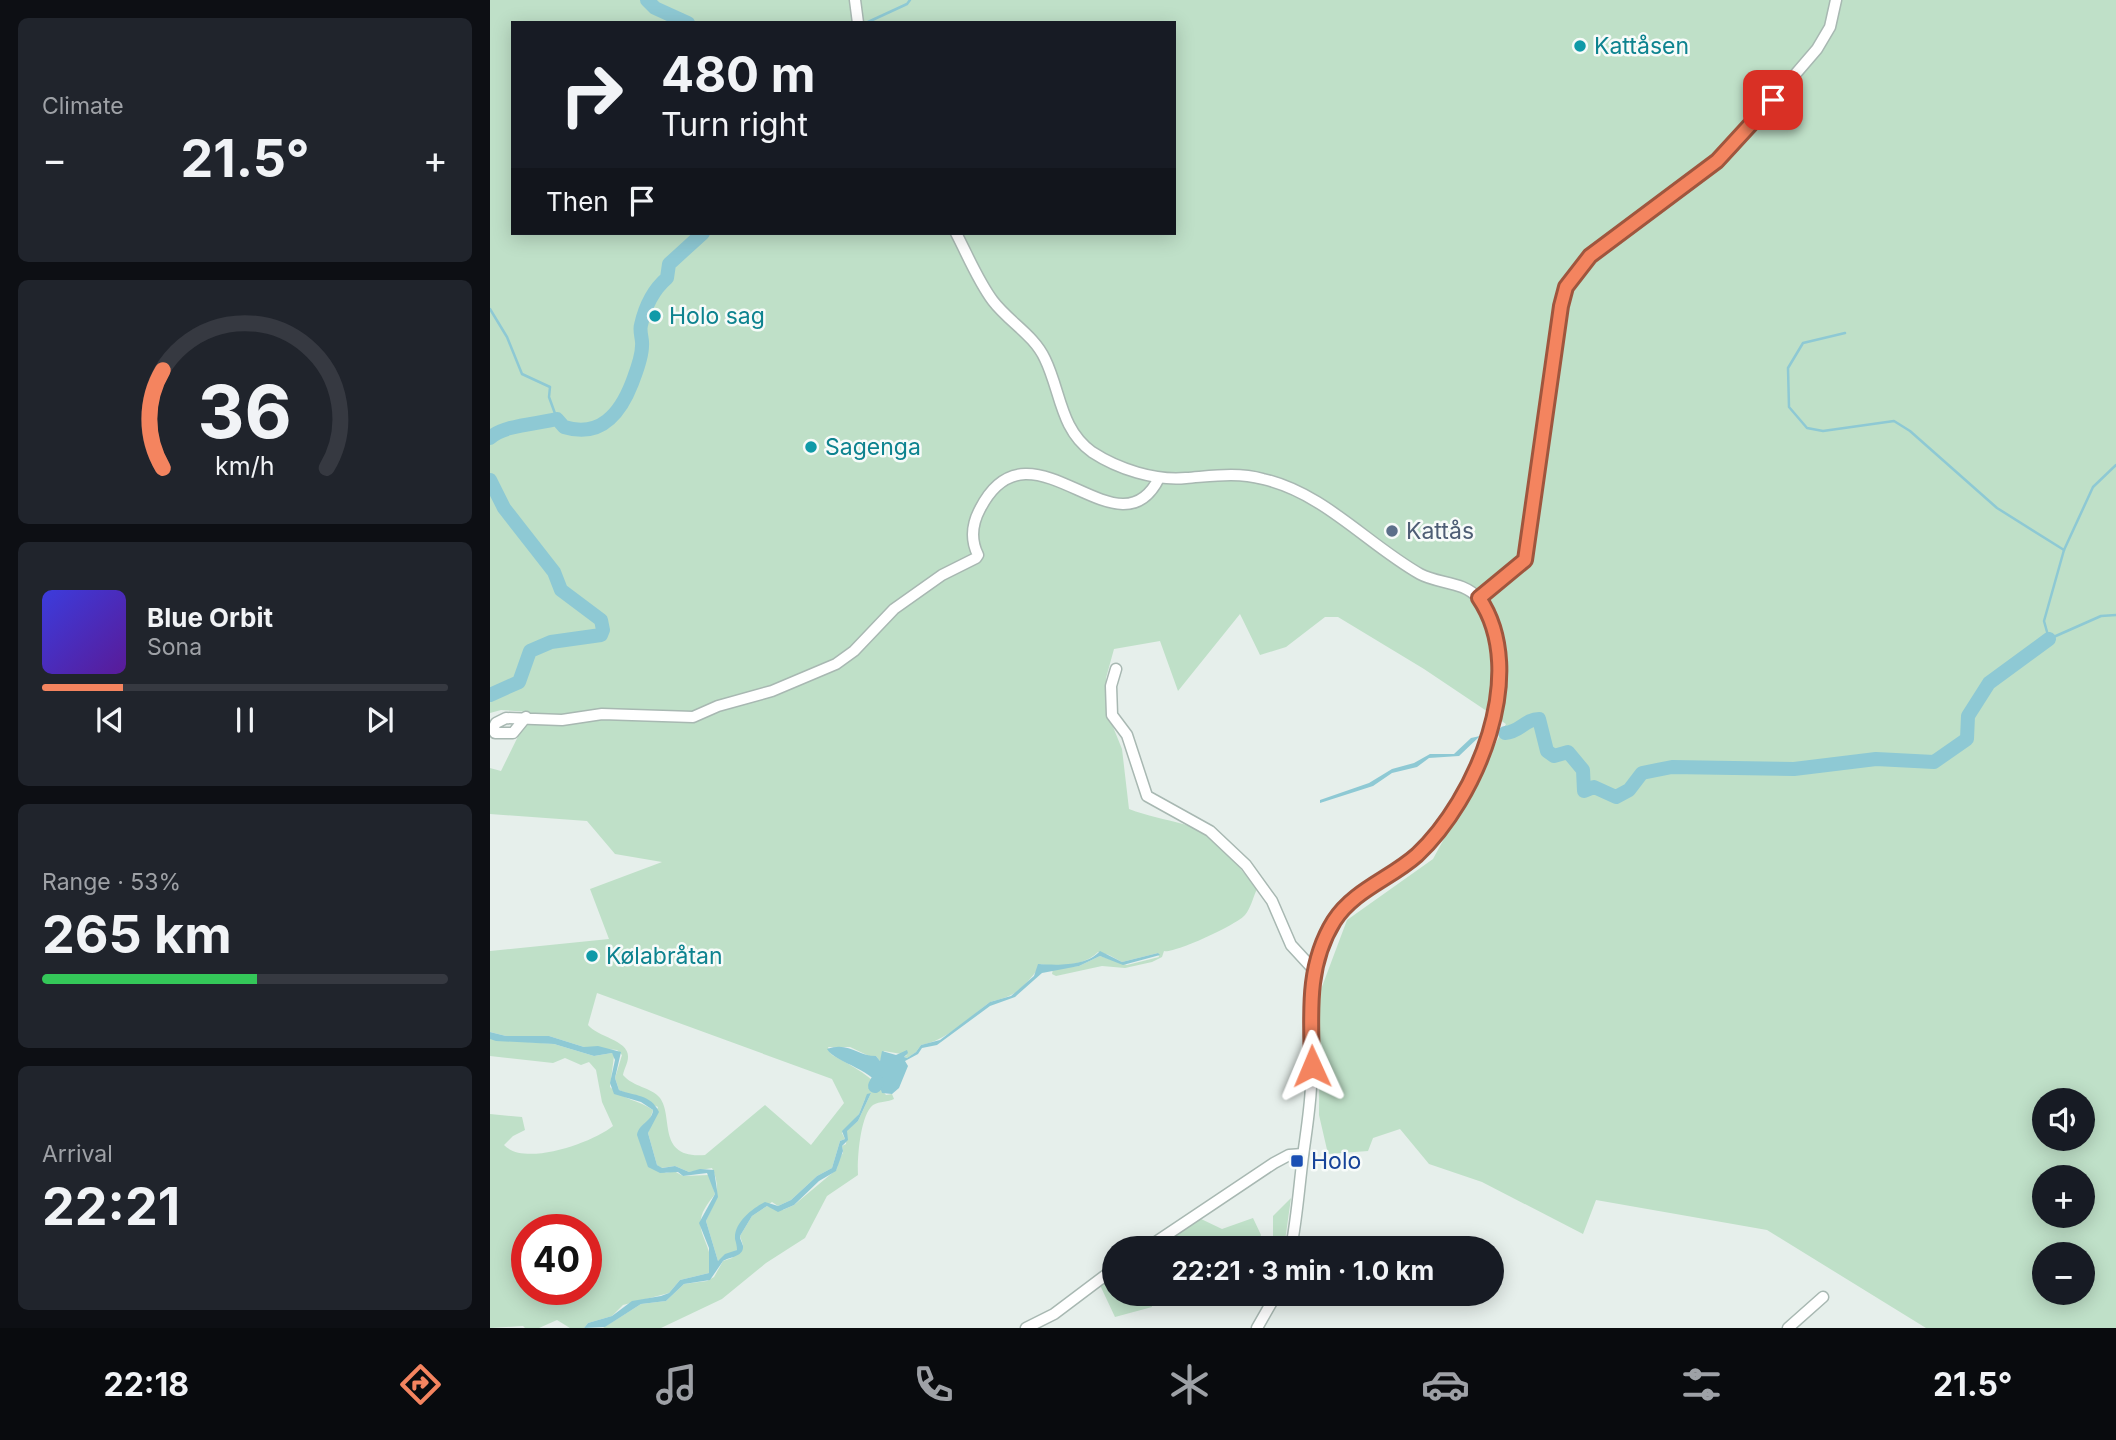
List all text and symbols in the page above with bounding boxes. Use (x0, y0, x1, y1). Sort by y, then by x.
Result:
place label: Kattåsen (1594, 32, 1689, 60)
marker: Kattåsen (1572, 38, 1588, 54)
text: 480 m (661, 45, 815, 104)
icon: right (546, 49, 637, 140)
pin (1743, 70, 1803, 130)
icon: arrive (1754, 81, 1792, 119)
text: Climate (42, 92, 124, 120)
text: Turn right (661, 105, 808, 144)
text: 21.5° (180, 127, 310, 190)
text: − (42, 136, 67, 182)
text: + (423, 136, 448, 182)
icon: arrive (623, 182, 661, 220)
text: Then (546, 186, 609, 217)
place label: Holo sag (669, 302, 765, 330)
marker: Holo sag (647, 308, 663, 324)
text: 36 (198, 367, 292, 456)
place label: Sagenga (825, 433, 921, 461)
marker: Sagenga (803, 439, 819, 455)
text: km/h (215, 451, 275, 481)
place label: Kattås (1406, 517, 1474, 545)
marker: Kattås (1384, 523, 1400, 539)
text: Blue Orbit (147, 602, 273, 633)
text: Sona (147, 633, 202, 661)
icon: previous (91, 701, 129, 739)
icon: pause (226, 701, 264, 739)
icon: next (361, 701, 399, 739)
text: Range · 53% (42, 868, 181, 896)
text: 265 km (42, 903, 232, 966)
place label: Kølabråtan (606, 942, 723, 970)
marker: Kølabråtan (584, 948, 600, 964)
position arrow (1275, 1029, 1349, 1103)
map controls (2032, 1088, 2095, 1305)
button: sound (2032, 1088, 2095, 1151)
text: Arrival (42, 1140, 113, 1168)
place label: Holo (1311, 1147, 1361, 1175)
marker: Holo (1289, 1153, 1305, 1169)
button: + (2032, 1165, 2095, 1228)
text: 22:21 (42, 1175, 180, 1238)
speed limit sign: 40 (511, 1214, 602, 1305)
button: − (2032, 1242, 2095, 1305)
text: 22:21 · 3 min · 1.0 km (1172, 1255, 1434, 1286)
icon: directions (396, 1360, 445, 1409)
icon: music (652, 1360, 701, 1409)
icon: phone (909, 1360, 958, 1409)
icon: climate (1165, 1360, 1214, 1409)
icon: car (1421, 1360, 1470, 1409)
icon: filters (1677, 1360, 1726, 1409)
text: 22:18 (104, 1365, 189, 1404)
text: 21.5° (1933, 1365, 2012, 1404)

